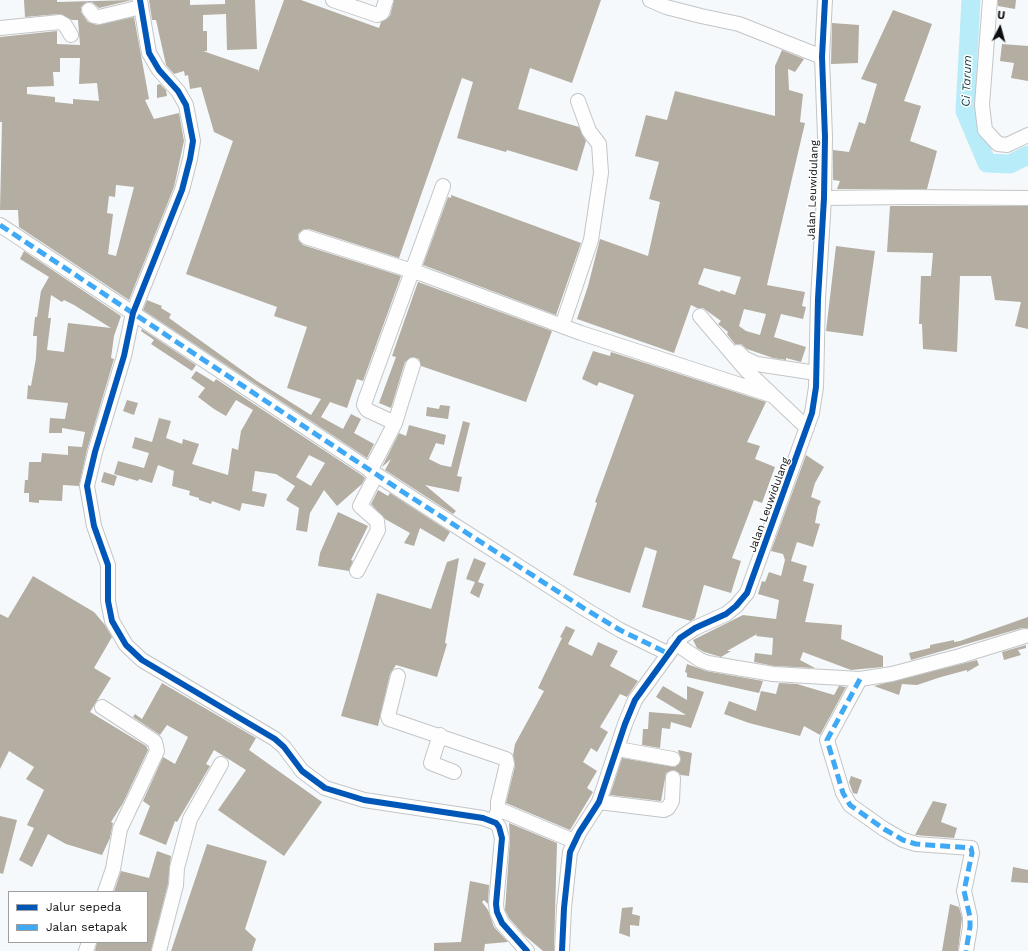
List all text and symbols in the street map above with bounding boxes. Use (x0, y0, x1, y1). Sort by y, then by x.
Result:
north arrow (980, 8, 1020, 48)
text: U (997, 9, 1006, 22)
water label: Ci Tarum (959, 55, 975, 107)
street label: Jalan Leuwidulang (805, 140, 821, 240)
street label: Jalan Leuwidulang (746, 456, 792, 554)
legend (8, 891, 148, 943)
text: Jalur sepeda (46, 900, 121, 914)
text: Jalan setapak (46, 920, 127, 934)

